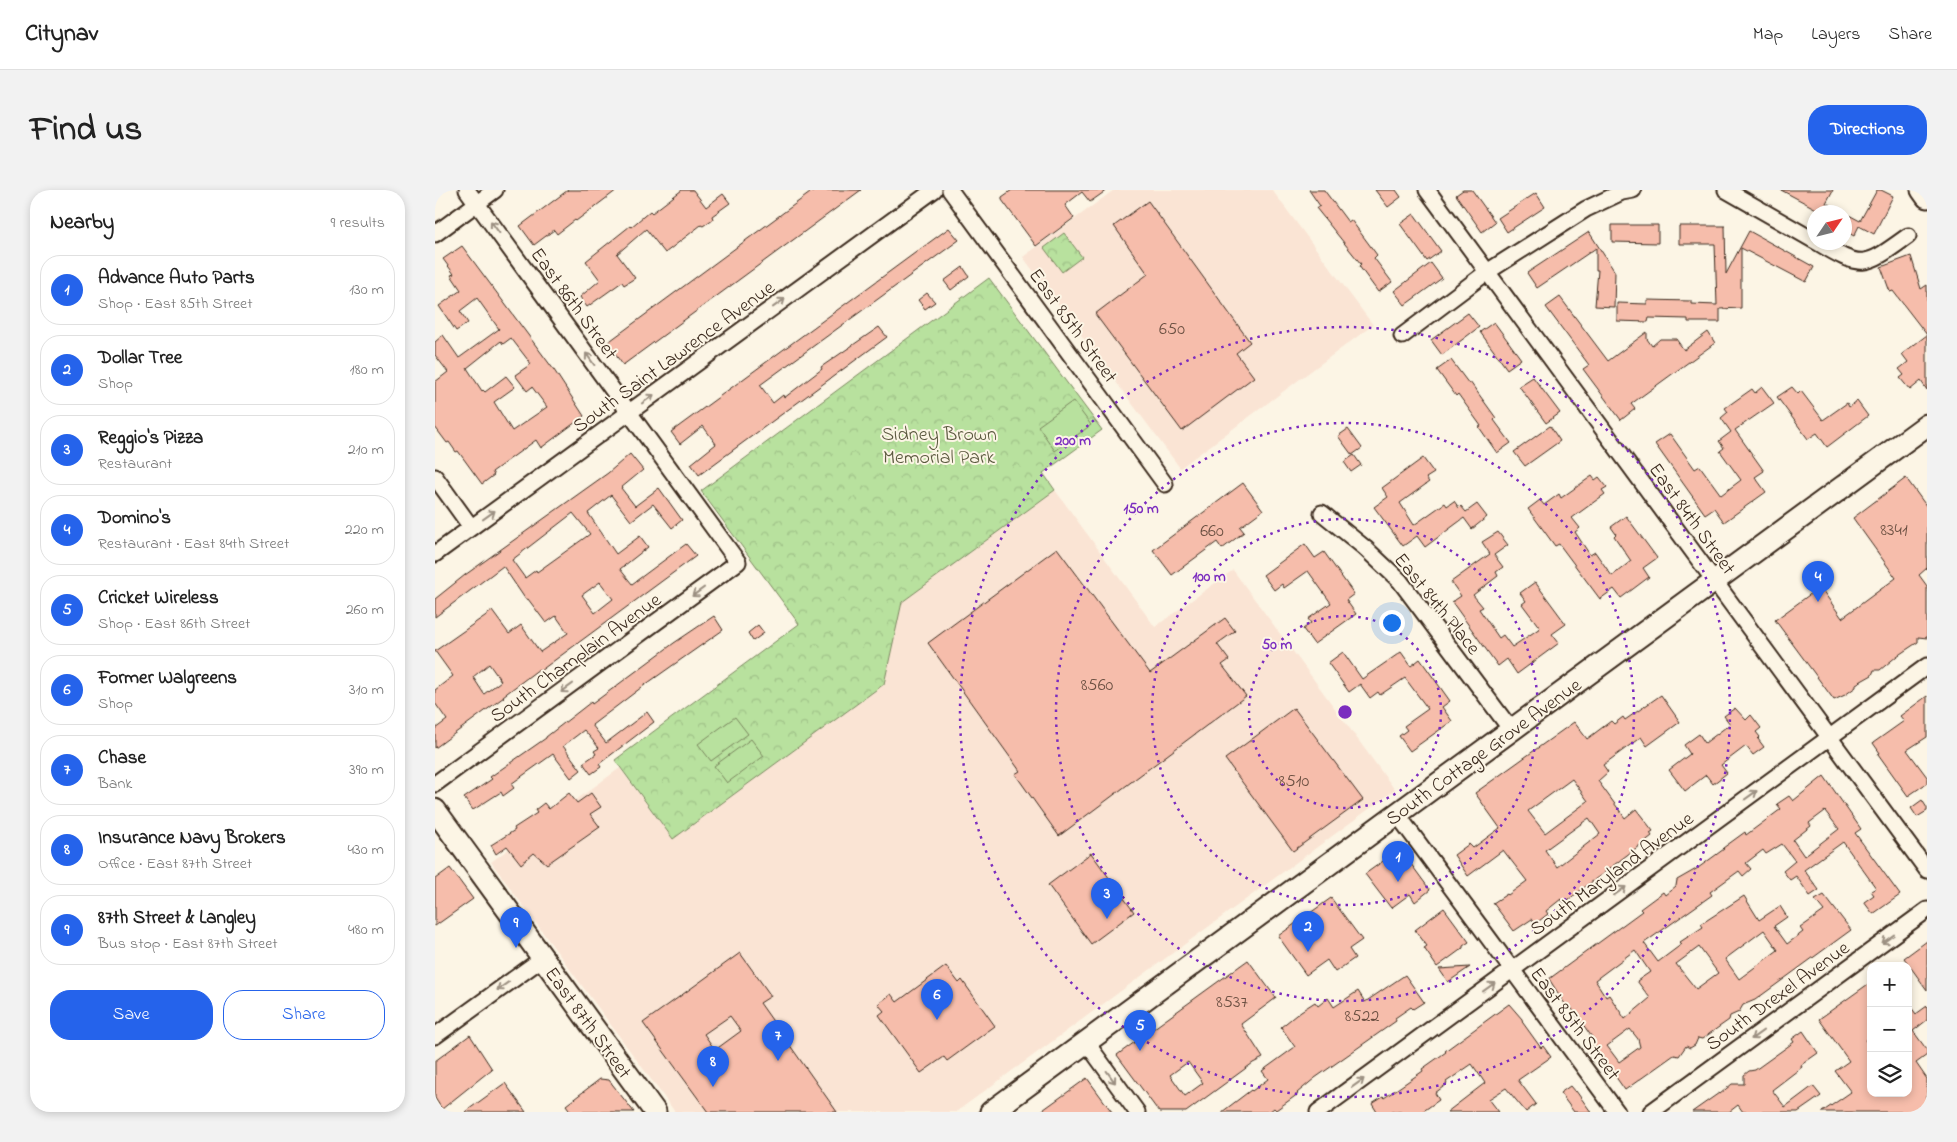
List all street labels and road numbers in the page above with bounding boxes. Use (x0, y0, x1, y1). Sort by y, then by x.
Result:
street label: East 86th Street (522, 242, 624, 367)
street label: East 85th Street (1020, 263, 1124, 390)
street label: South Saint Lawrence Avenue (567, 275, 782, 441)
street label: East 84th Street (1640, 457, 1742, 582)
street label: East 84th Place (1386, 547, 1486, 662)
street label: South Champlain Avenue (485, 587, 668, 731)
street label: South Cottage Grove Avenue (1381, 672, 1589, 835)
street label: South Maryland Avenue (1525, 806, 1700, 944)
street label: South Drexel Avenue (1700, 935, 1857, 1059)
street label: East 87th Street (536, 961, 638, 1086)
street label: East 85th Street (1522, 962, 1626, 1088)

